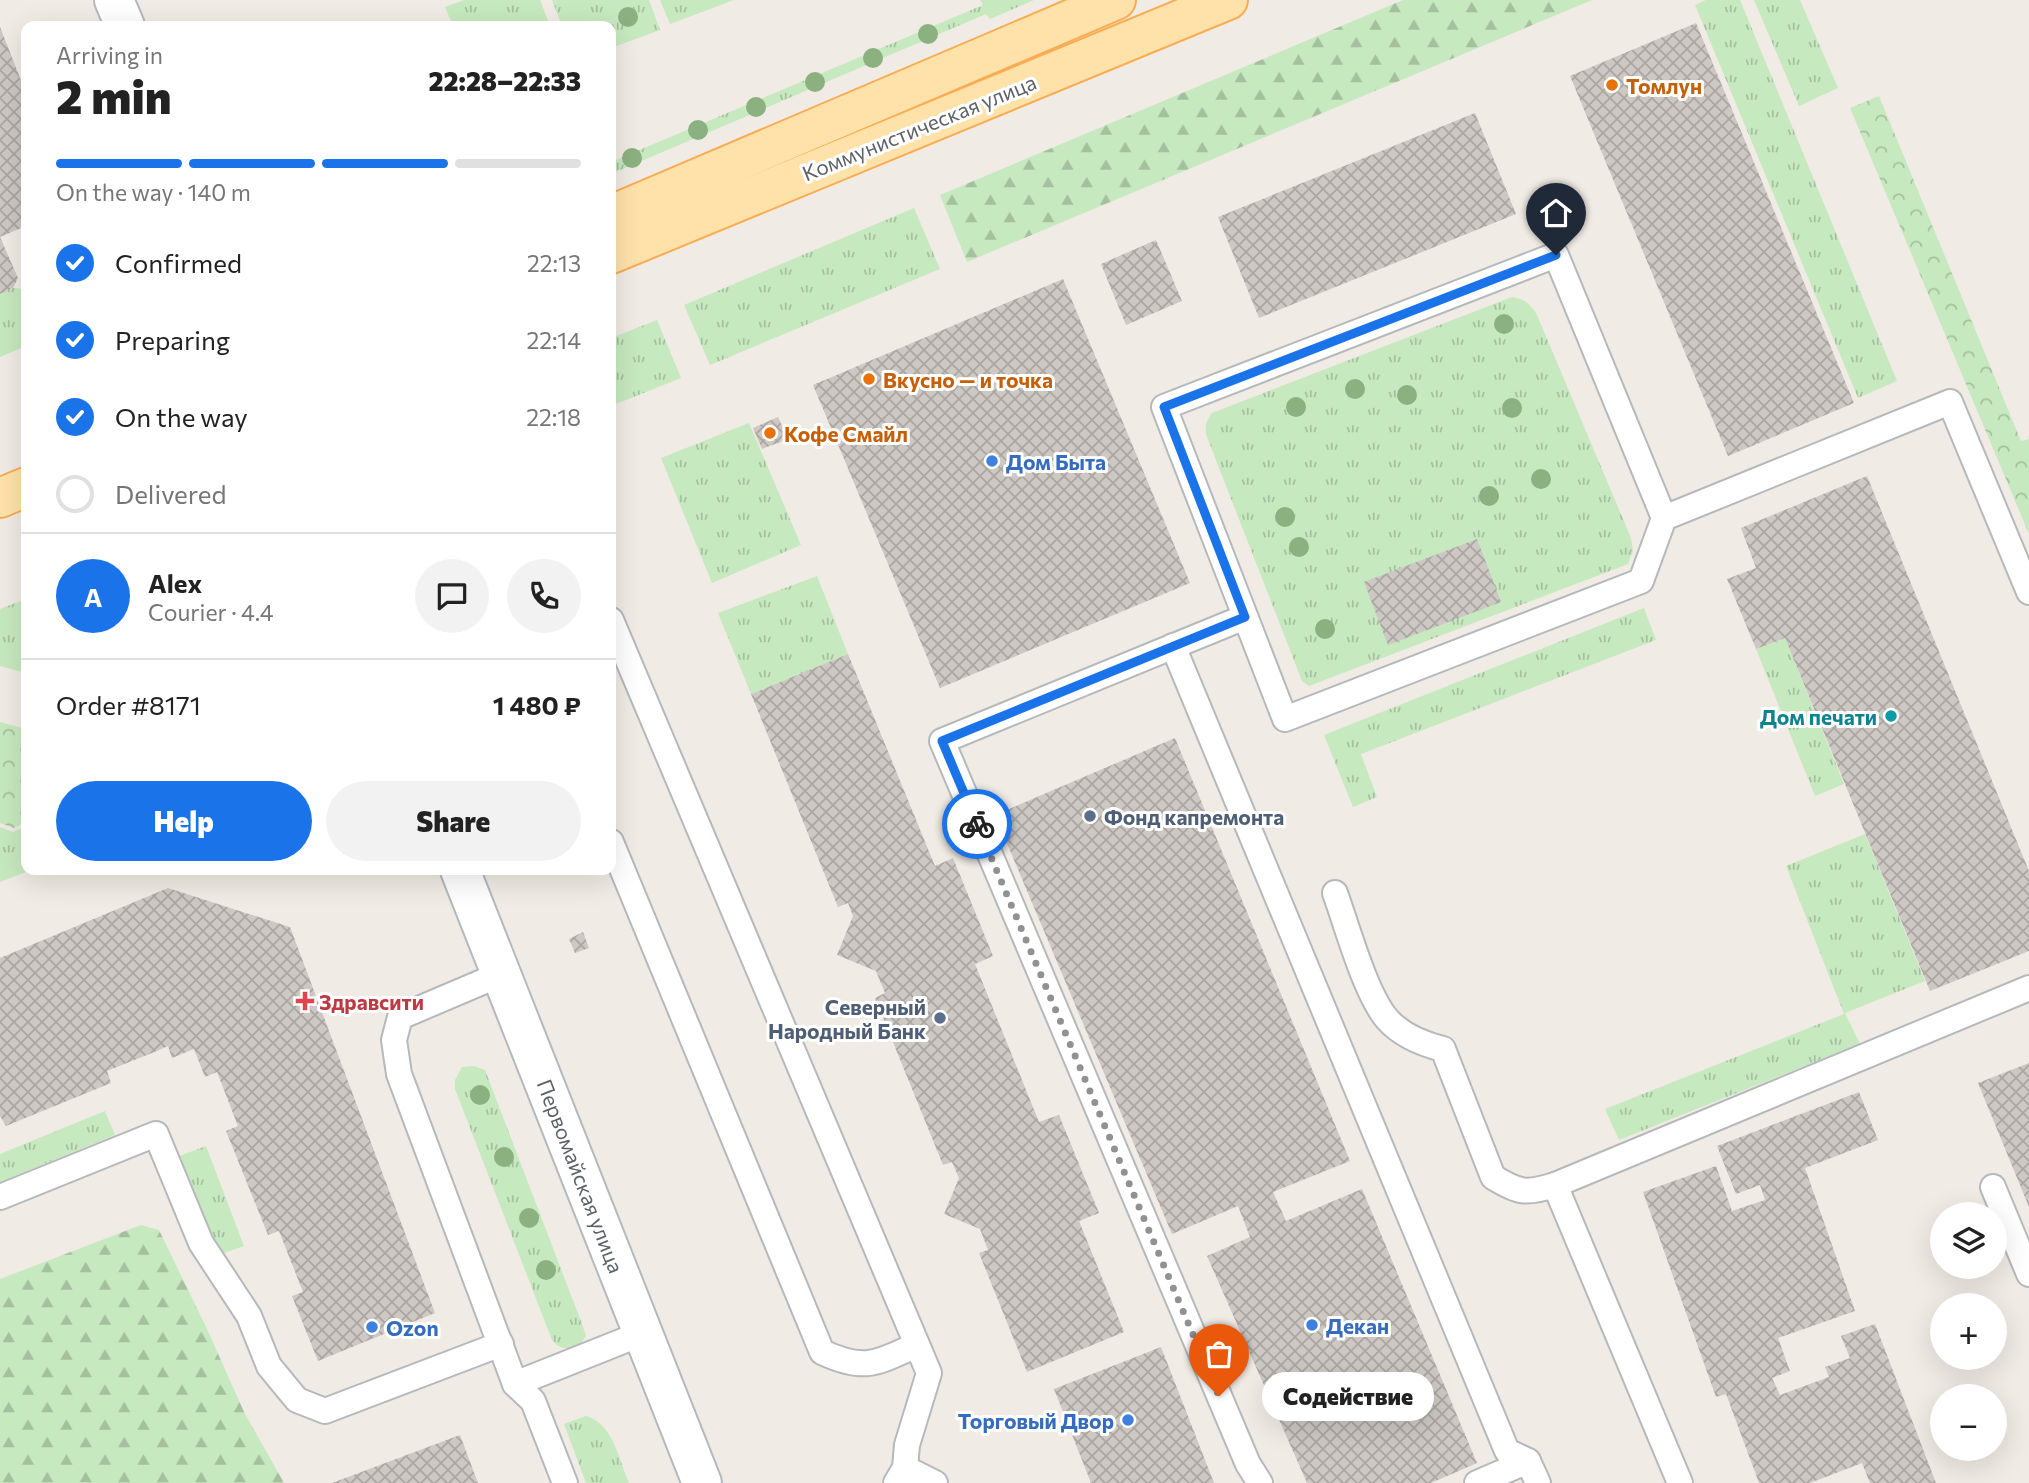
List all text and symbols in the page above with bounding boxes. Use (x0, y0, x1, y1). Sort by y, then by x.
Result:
text: Arriving in (56, 41, 163, 69)
text: 22:28–22:33 (429, 65, 581, 96)
text: 2 min (56, 67, 172, 123)
street label: Коммунистическая улица (798, 69, 1040, 185)
place label: Томлун (1626, 73, 1702, 98)
marker: Томлун (1604, 77, 1620, 93)
text: On the way · 140 m (56, 178, 251, 206)
pin (1526, 183, 1586, 255)
icon: home (1537, 194, 1575, 232)
icon: check (56, 244, 94, 282)
text: Confirmed (115, 247, 242, 278)
text: 22:13 (527, 249, 581, 277)
icon: check (56, 321, 94, 359)
text: Preparing (115, 324, 230, 355)
text: 22:14 (526, 326, 581, 354)
place label: Вкусно — и точка (883, 367, 1053, 392)
marker: Вкусно — и точка (861, 371, 877, 387)
icon: check (56, 398, 94, 436)
text: On the way (115, 401, 248, 432)
text: 22:18 (526, 403, 581, 431)
place label: Кофе Смайл (784, 421, 908, 446)
marker: Кофе Смайл (762, 425, 778, 441)
place label: Дом Быта (1006, 449, 1106, 474)
marker: Дом Быта (984, 453, 1000, 469)
text: Delivered (115, 478, 226, 509)
button: chat (415, 559, 489, 633)
button: phone (507, 559, 581, 633)
text: Alex (148, 567, 202, 598)
text: A (84, 581, 102, 612)
text: Courier · 4.4 (148, 598, 274, 626)
text: Order #8171 (56, 689, 201, 720)
text: 1 480 ₽ (493, 689, 581, 720)
place label: Дом печати (1760, 704, 1877, 729)
marker: Дом печати (1883, 708, 1899, 724)
button: Help (56, 781, 312, 861)
button: Share (326, 781, 581, 861)
courier (942, 789, 1012, 859)
place label: Фонд капремонта (1104, 804, 1284, 829)
icon: bike (958, 805, 996, 843)
marker: Фонд капремонта (1082, 808, 1098, 824)
place label: Здравсити (319, 989, 424, 1014)
marker: Здравсити (297, 993, 313, 1009)
place label: Северный Народный Банк (768, 994, 926, 1043)
marker: Северный Народный Банк (932, 1010, 948, 1026)
street label: Первомайская улица (532, 1076, 630, 1276)
map controls (1930, 1202, 2007, 1461)
button: layers (1930, 1202, 2007, 1279)
button: + (1930, 1293, 2007, 1370)
place label: Декан (1326, 1313, 1389, 1338)
place label: Ozon (386, 1315, 439, 1340)
marker: Декан (1304, 1317, 1320, 1333)
marker: Ozon (364, 1319, 380, 1335)
pin (1189, 1324, 1249, 1396)
icon: bag (1200, 1335, 1238, 1373)
callout: Содействие (1261, 1372, 1432, 1420)
text: Содействие (1283, 1382, 1413, 1410)
button: − (1930, 1384, 2007, 1461)
place label: Торговый Двор (958, 1408, 1114, 1433)
marker: Торговый Двор (1120, 1412, 1136, 1428)

